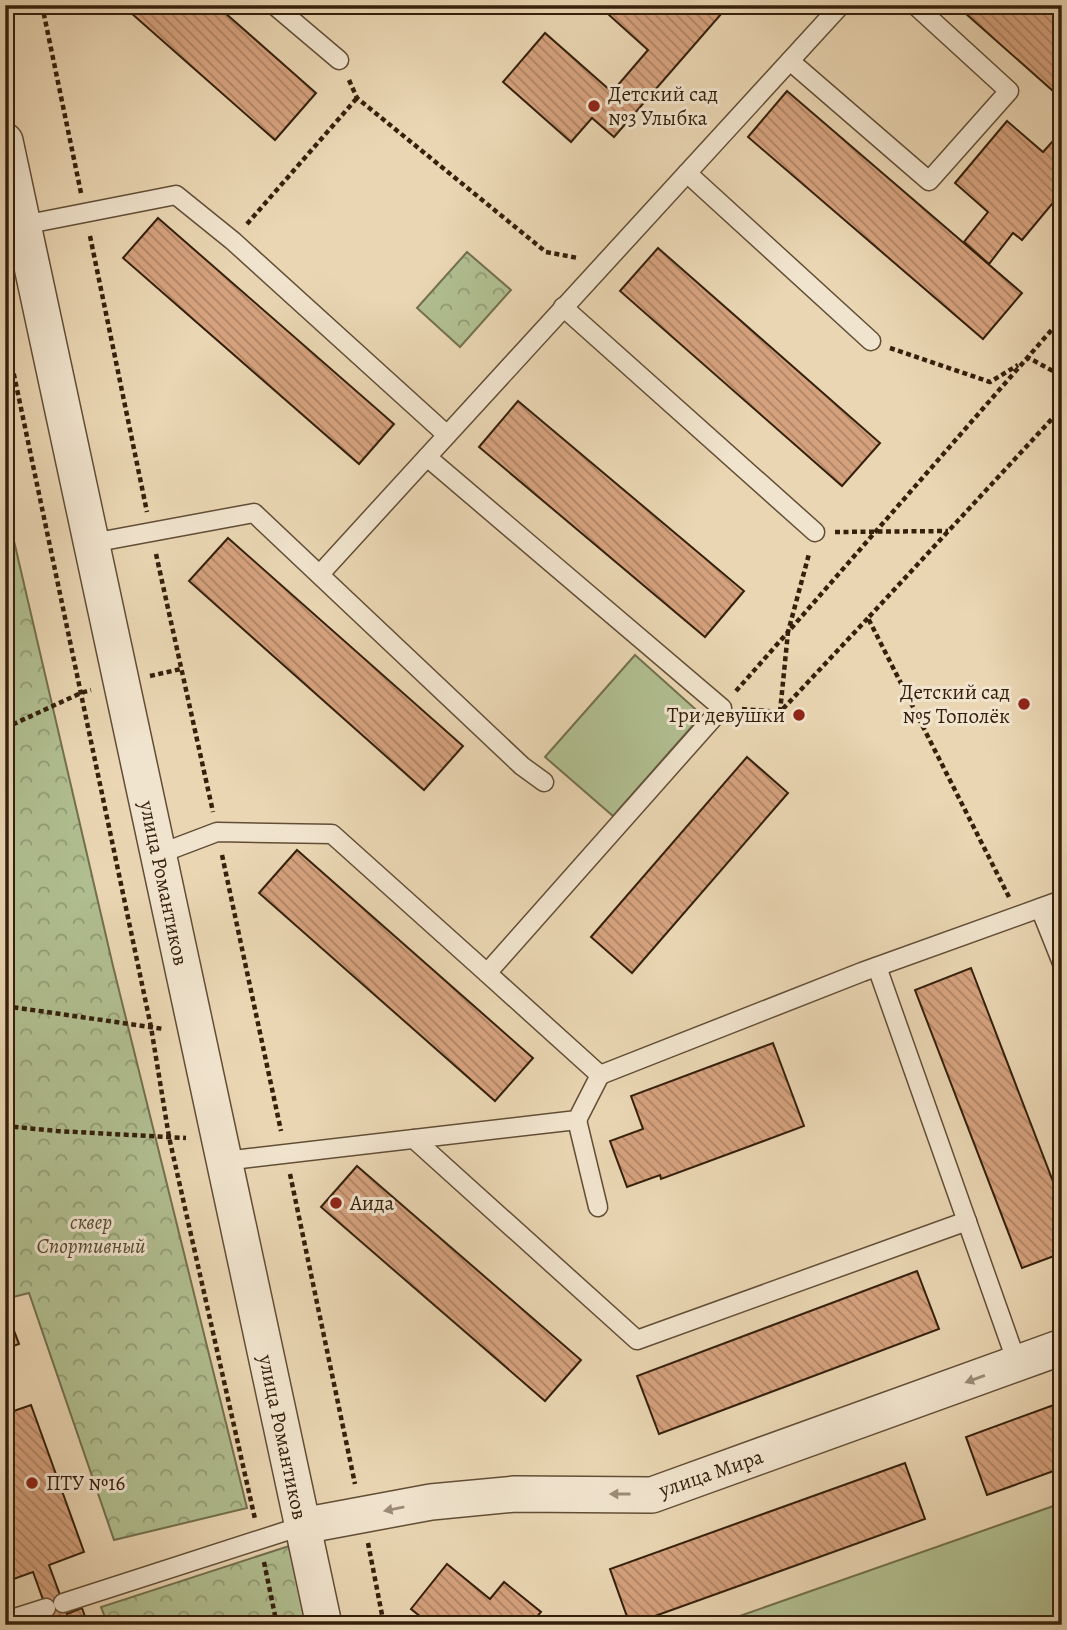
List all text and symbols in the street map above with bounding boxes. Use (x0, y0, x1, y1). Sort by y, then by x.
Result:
place label: Детский сад №3 Улыбка (608, 80, 718, 132)
marker: Детский сад №3 Улыбка (586, 98, 602, 114)
place label: Детский сад №5 Тополёк (900, 678, 1010, 730)
marker: Детский сад №5 Тополёк (1016, 696, 1032, 712)
place label: Три девушки (667, 701, 785, 729)
marker: Три девушки (791, 707, 807, 723)
street label: улица Романтиков (133, 797, 195, 968)
place label: Аида (349, 1189, 394, 1217)
marker: Аида (328, 1195, 344, 1211)
park label: сквер Спортивный (37, 1208, 145, 1260)
street label: улица Романтиков (252, 1351, 314, 1522)
one-way arrow (964, 1373, 985, 1384)
street label: улица Мира (654, 1442, 767, 1504)
place label: ПТУ №16 (46, 1469, 125, 1497)
marker: ПТУ №16 (24, 1475, 40, 1491)
one-way arrow (609, 1489, 631, 1500)
one-way arrow (383, 1504, 405, 1515)

